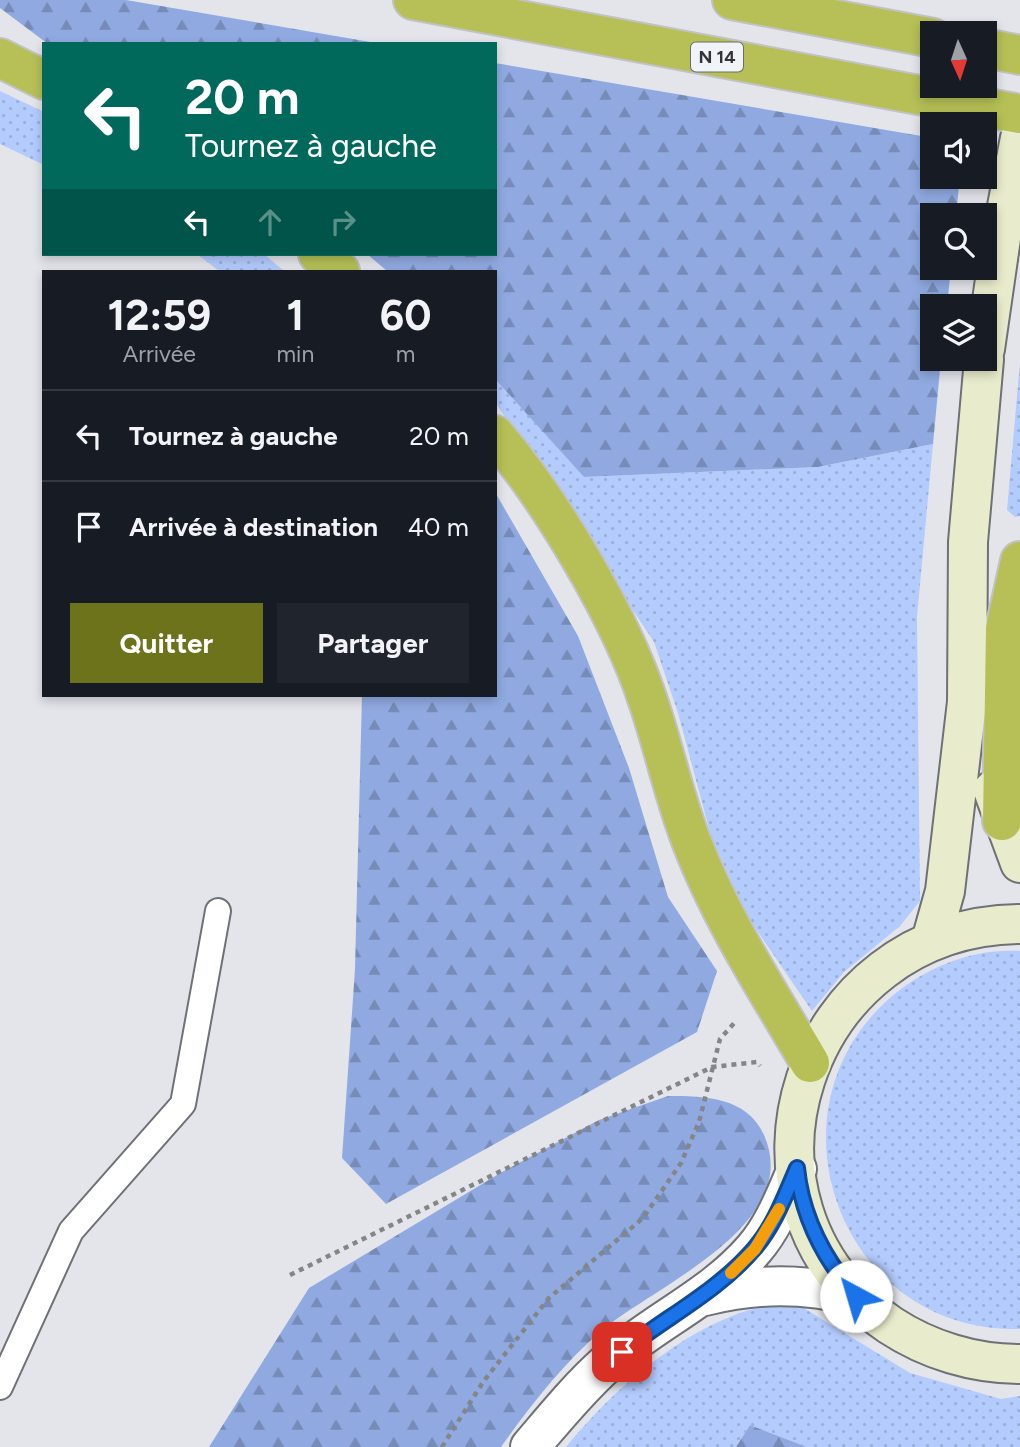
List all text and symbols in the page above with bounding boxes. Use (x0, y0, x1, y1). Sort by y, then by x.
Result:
north arrow (920, 21, 998, 98)
map controls (920, 21, 997, 371)
road number: N 14 (691, 42, 743, 72)
text: 20 m (185, 67, 300, 126)
icon: left (70, 70, 161, 161)
button: sound (920, 112, 997, 189)
text: Tournez à gauche (185, 127, 437, 165)
icon: left (178, 203, 216, 241)
icon: ahead (251, 203, 289, 241)
icon: right (324, 203, 362, 241)
button: search (920, 203, 997, 280)
text: 12:59 (108, 290, 211, 341)
text: 1 (287, 290, 304, 341)
text: 60 (380, 290, 431, 341)
button: layers (920, 294, 997, 371)
text: Arrivée (123, 340, 196, 368)
text: min (277, 340, 314, 368)
text: m (396, 340, 415, 368)
icon: left (70, 417, 108, 455)
text: Tournez à gauche (129, 420, 338, 452)
text: 20 m (409, 420, 469, 452)
icon: arrive (70, 508, 108, 546)
text: Arrivée à destination (129, 511, 378, 543)
text: 40 m (408, 511, 469, 543)
button: Quitter (70, 603, 263, 683)
button: Partager (277, 603, 469, 683)
position arrow (819, 1259, 893, 1333)
pin (592, 1322, 652, 1382)
icon: arrive (603, 1333, 641, 1371)

